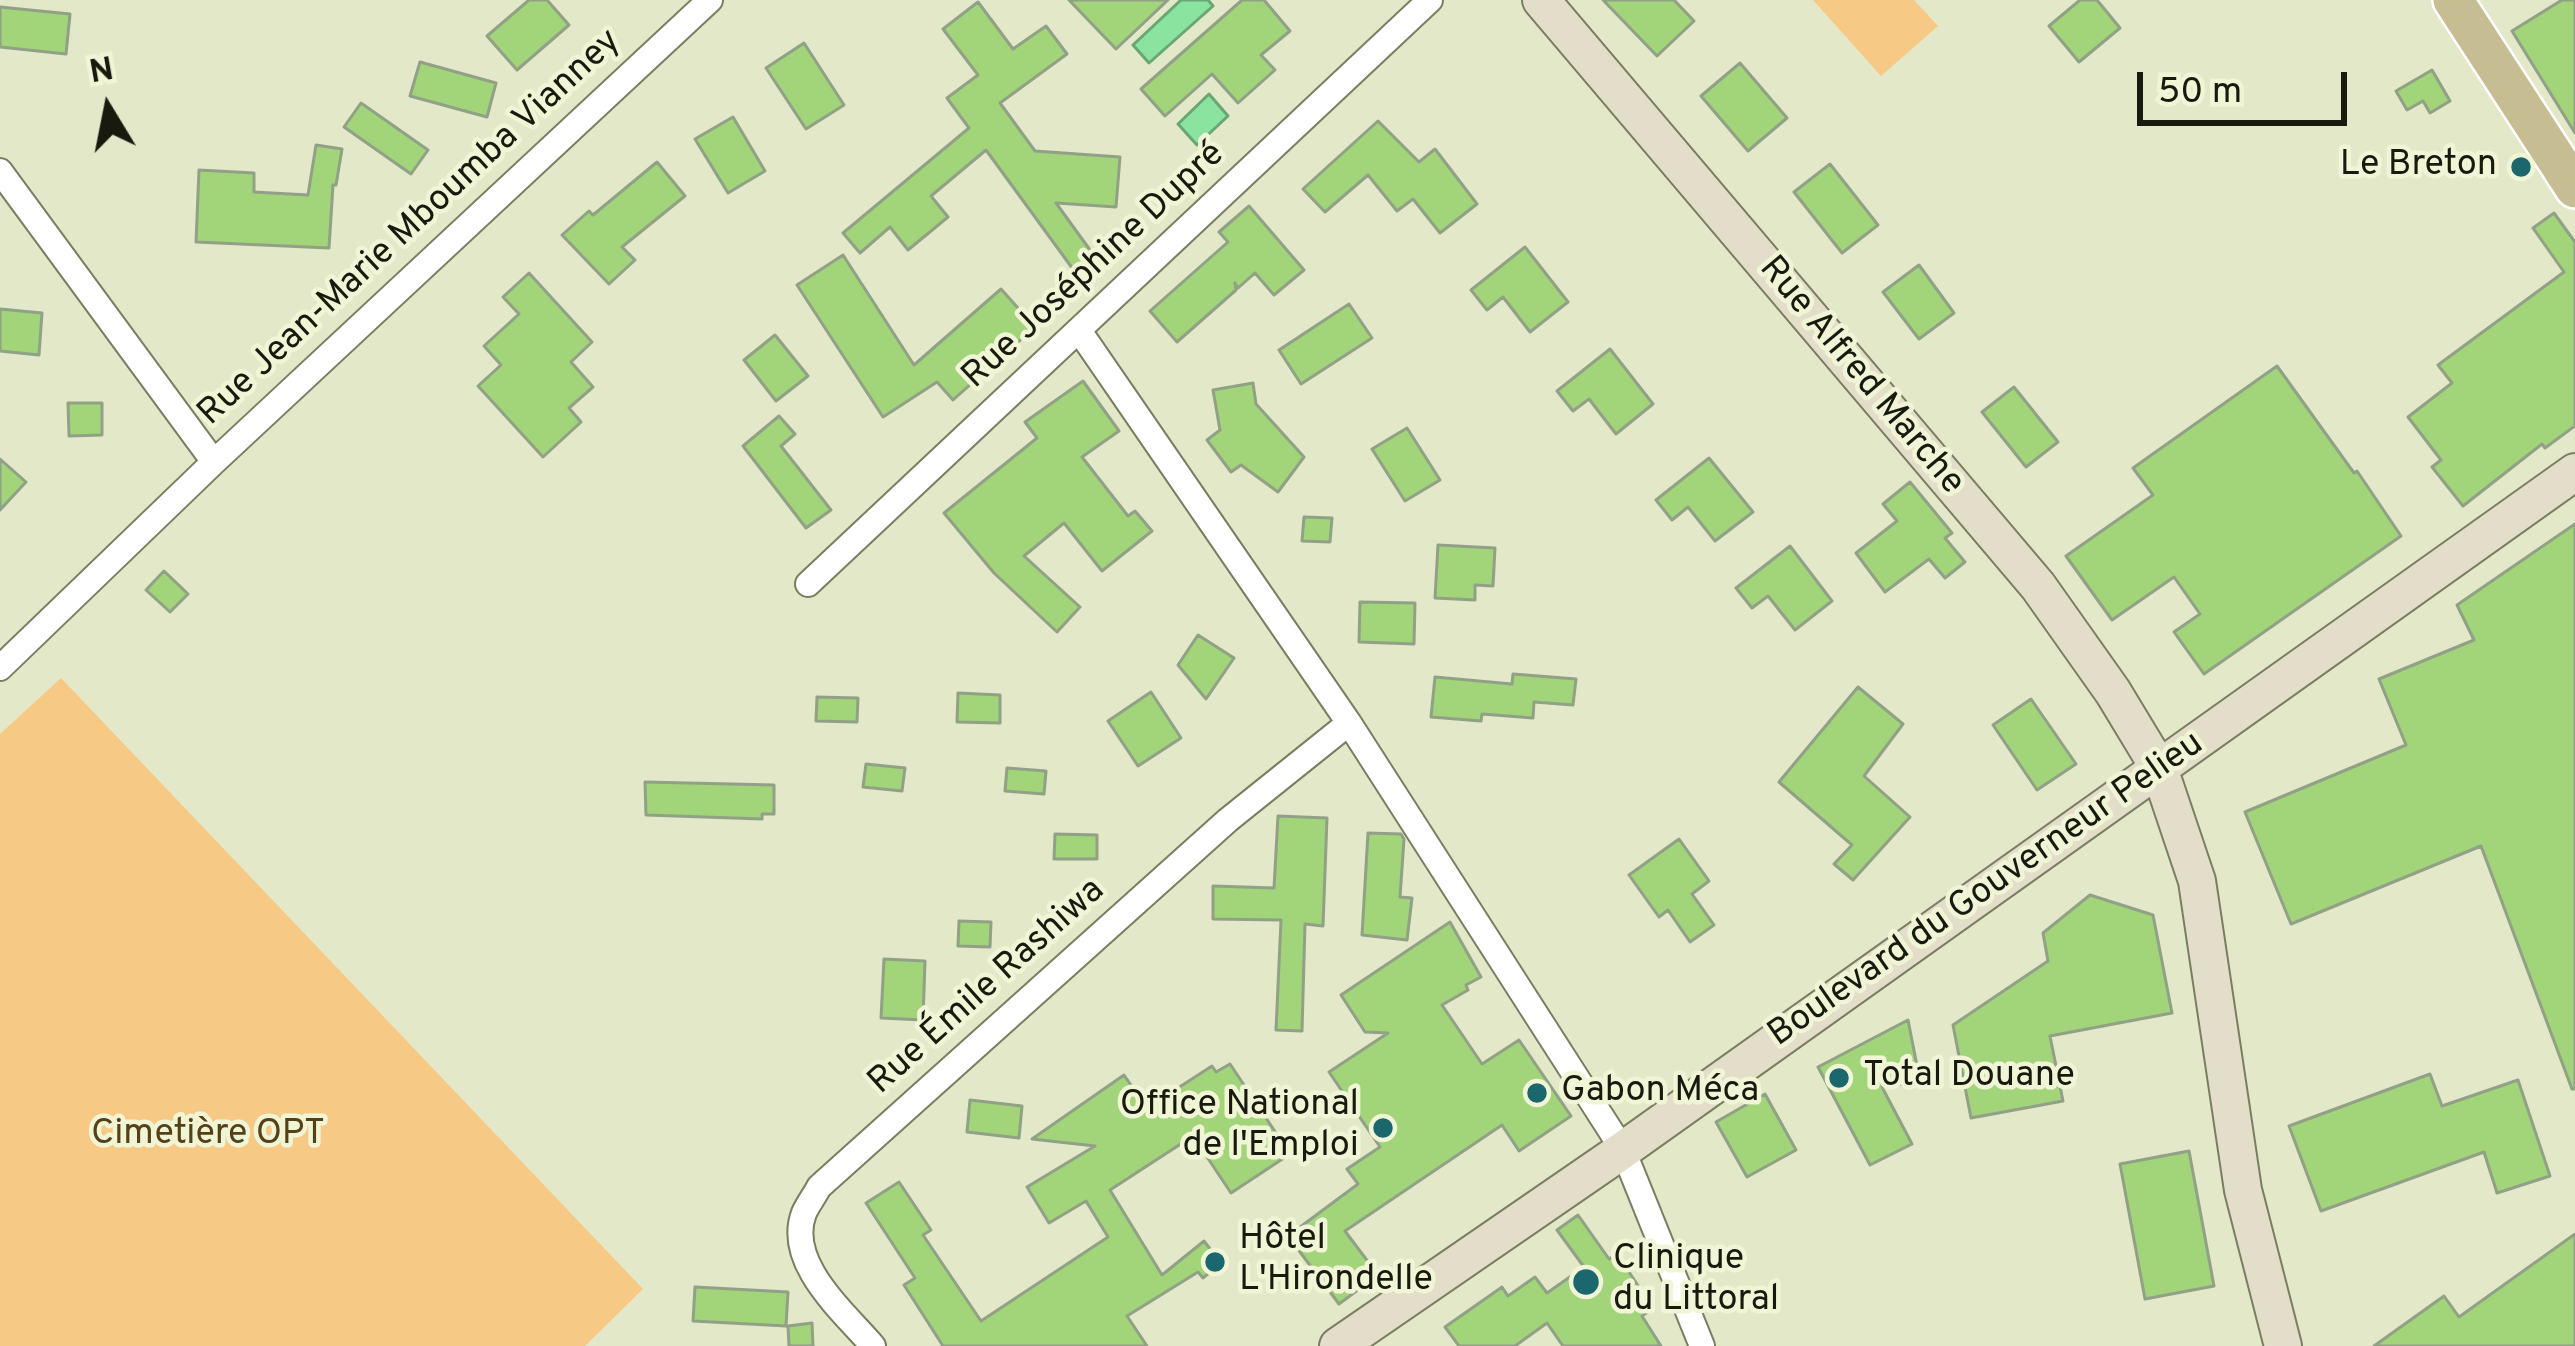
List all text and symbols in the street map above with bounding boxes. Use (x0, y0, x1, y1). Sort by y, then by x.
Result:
street label: Rue Jean-Marie Mboumba Vianney (191, 22, 631, 436)
north arrow (48, 48, 168, 168)
scale bar (2143, 48, 2353, 122)
text: N (86, 50, 117, 95)
text: 50 m (2158, 70, 2242, 116)
street label: Rue Joséphine Dupré (955, 134, 1235, 400)
place label: Le Breton (2340, 145, 2497, 189)
marker: Le Breton (2508, 154, 2534, 180)
street label: Rue Alfred Marche (1748, 249, 1972, 505)
street label: Boulevard du Gouverneur Pelieu (1761, 724, 2213, 1058)
street label: Rue Émile Rashiwa (861, 871, 1115, 1105)
place label: Total Douane (1863, 1056, 2075, 1100)
marker: Total Douane (1826, 1065, 1852, 1091)
place label: Gabon Méca (1561, 1071, 1759, 1115)
marker: Gabon Méca (1524, 1080, 1550, 1106)
place label: Office National de l'Emploi (1120, 1085, 1359, 1170)
park label: Cimetière OPT (91, 1114, 325, 1158)
marker: Office National de l'Emploi (1370, 1115, 1396, 1141)
place label: Hôtel L'Hirondelle (1239, 1219, 1433, 1304)
place label: Clinique du Littoral (1613, 1239, 1779, 1324)
marker: Hôtel L'Hirondelle (1202, 1249, 1228, 1275)
marker: Clinique du Littoral (1570, 1266, 1602, 1298)

